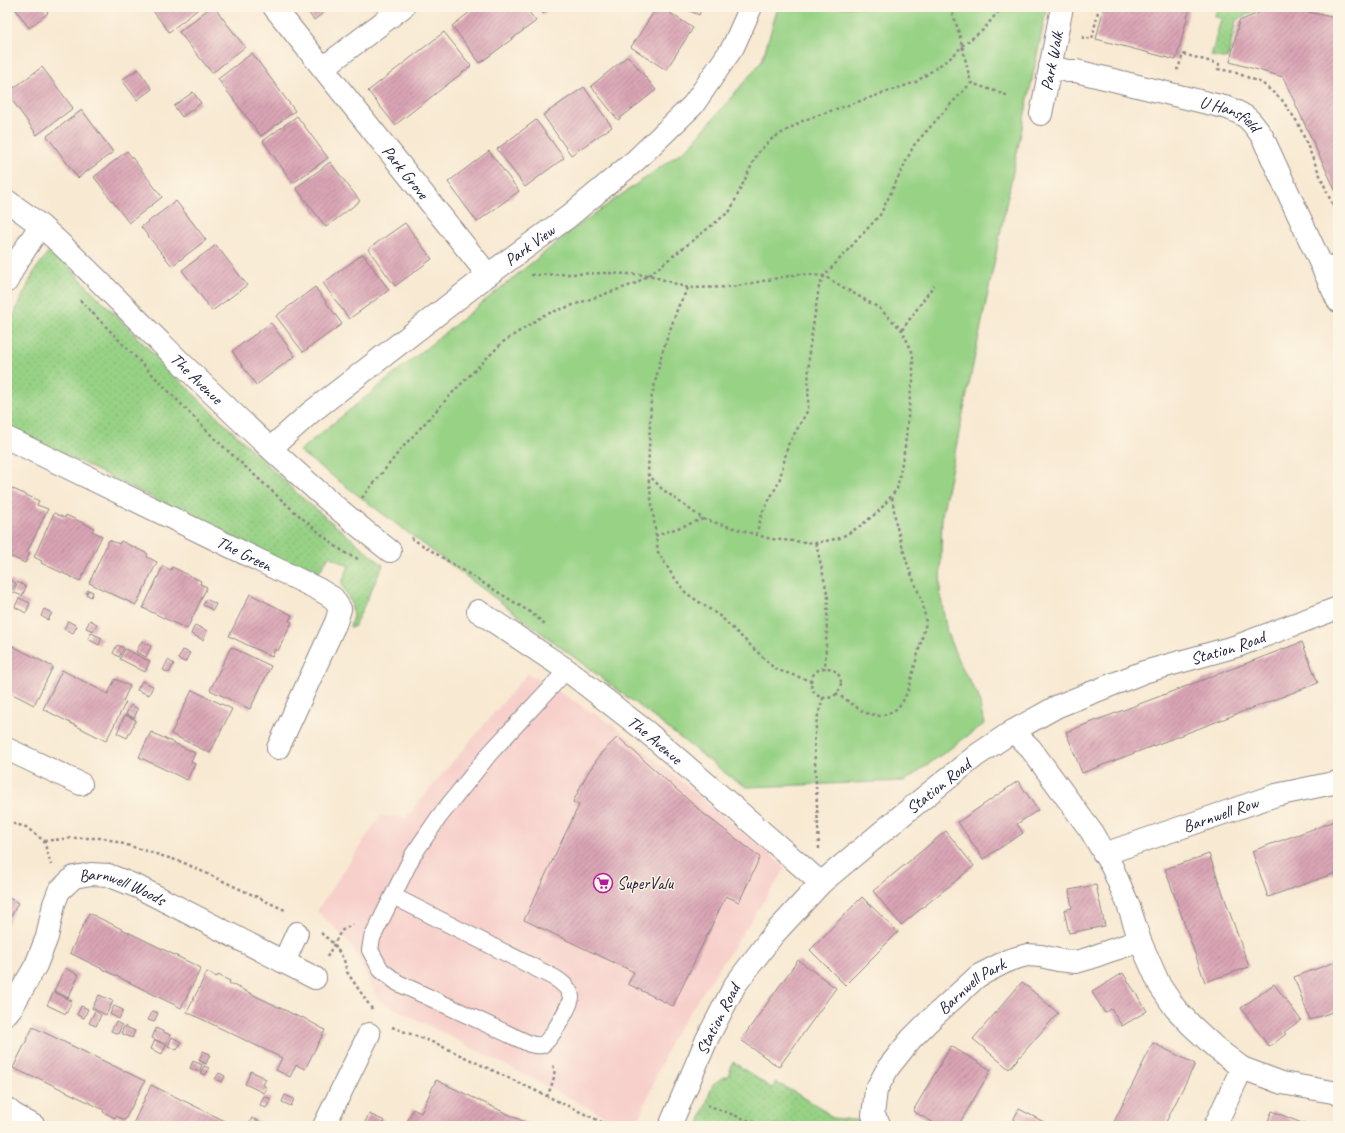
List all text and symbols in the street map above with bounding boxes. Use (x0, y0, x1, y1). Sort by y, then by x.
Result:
street label: Park Walk (1036, 28, 1068, 92)
street label: U Hansfield (1197, 91, 1267, 138)
street label: Park Grove (377, 141, 434, 204)
street label: Park View (501, 219, 560, 270)
street label: The Avenue (166, 348, 228, 410)
street label: The Green (213, 531, 277, 577)
street label: Station Road (1188, 626, 1270, 669)
street label: The Avenue (623, 711, 687, 770)
street label: Station Road (902, 753, 977, 819)
street label: Barnwell Row (1180, 792, 1262, 837)
street label: Barnwell Woods (77, 864, 171, 911)
supermarket icon: SuperValu (592, 872, 614, 894)
place label: SuperValu (617, 873, 675, 894)
street label: Barnwell Park (933, 953, 1011, 1019)
street label: Station Road (692, 978, 746, 1058)

